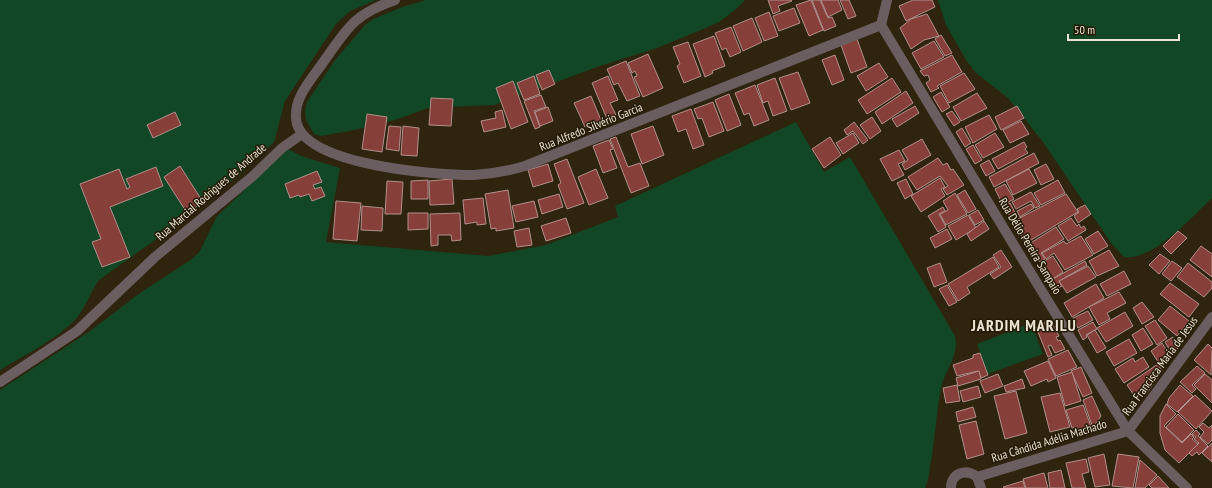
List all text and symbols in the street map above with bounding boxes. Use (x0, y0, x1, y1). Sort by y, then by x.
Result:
scale bar (1068, 16, 1179, 42)
text: 50 m (1074, 22, 1095, 37)
street label: Rua Alfredo Silvério Garcia (537, 99, 645, 154)
street label: Rua Marcial Rodrigues de Andrade (152, 140, 269, 244)
street label: Rua Délio Pereira Sampaio (996, 195, 1065, 297)
street label: Rua Francisca Maria de Jesus (1119, 313, 1201, 418)
district label: JARDIM MARILU (970, 315, 1077, 335)
street label: Rua Cândida Adélia Machado (989, 416, 1108, 465)

